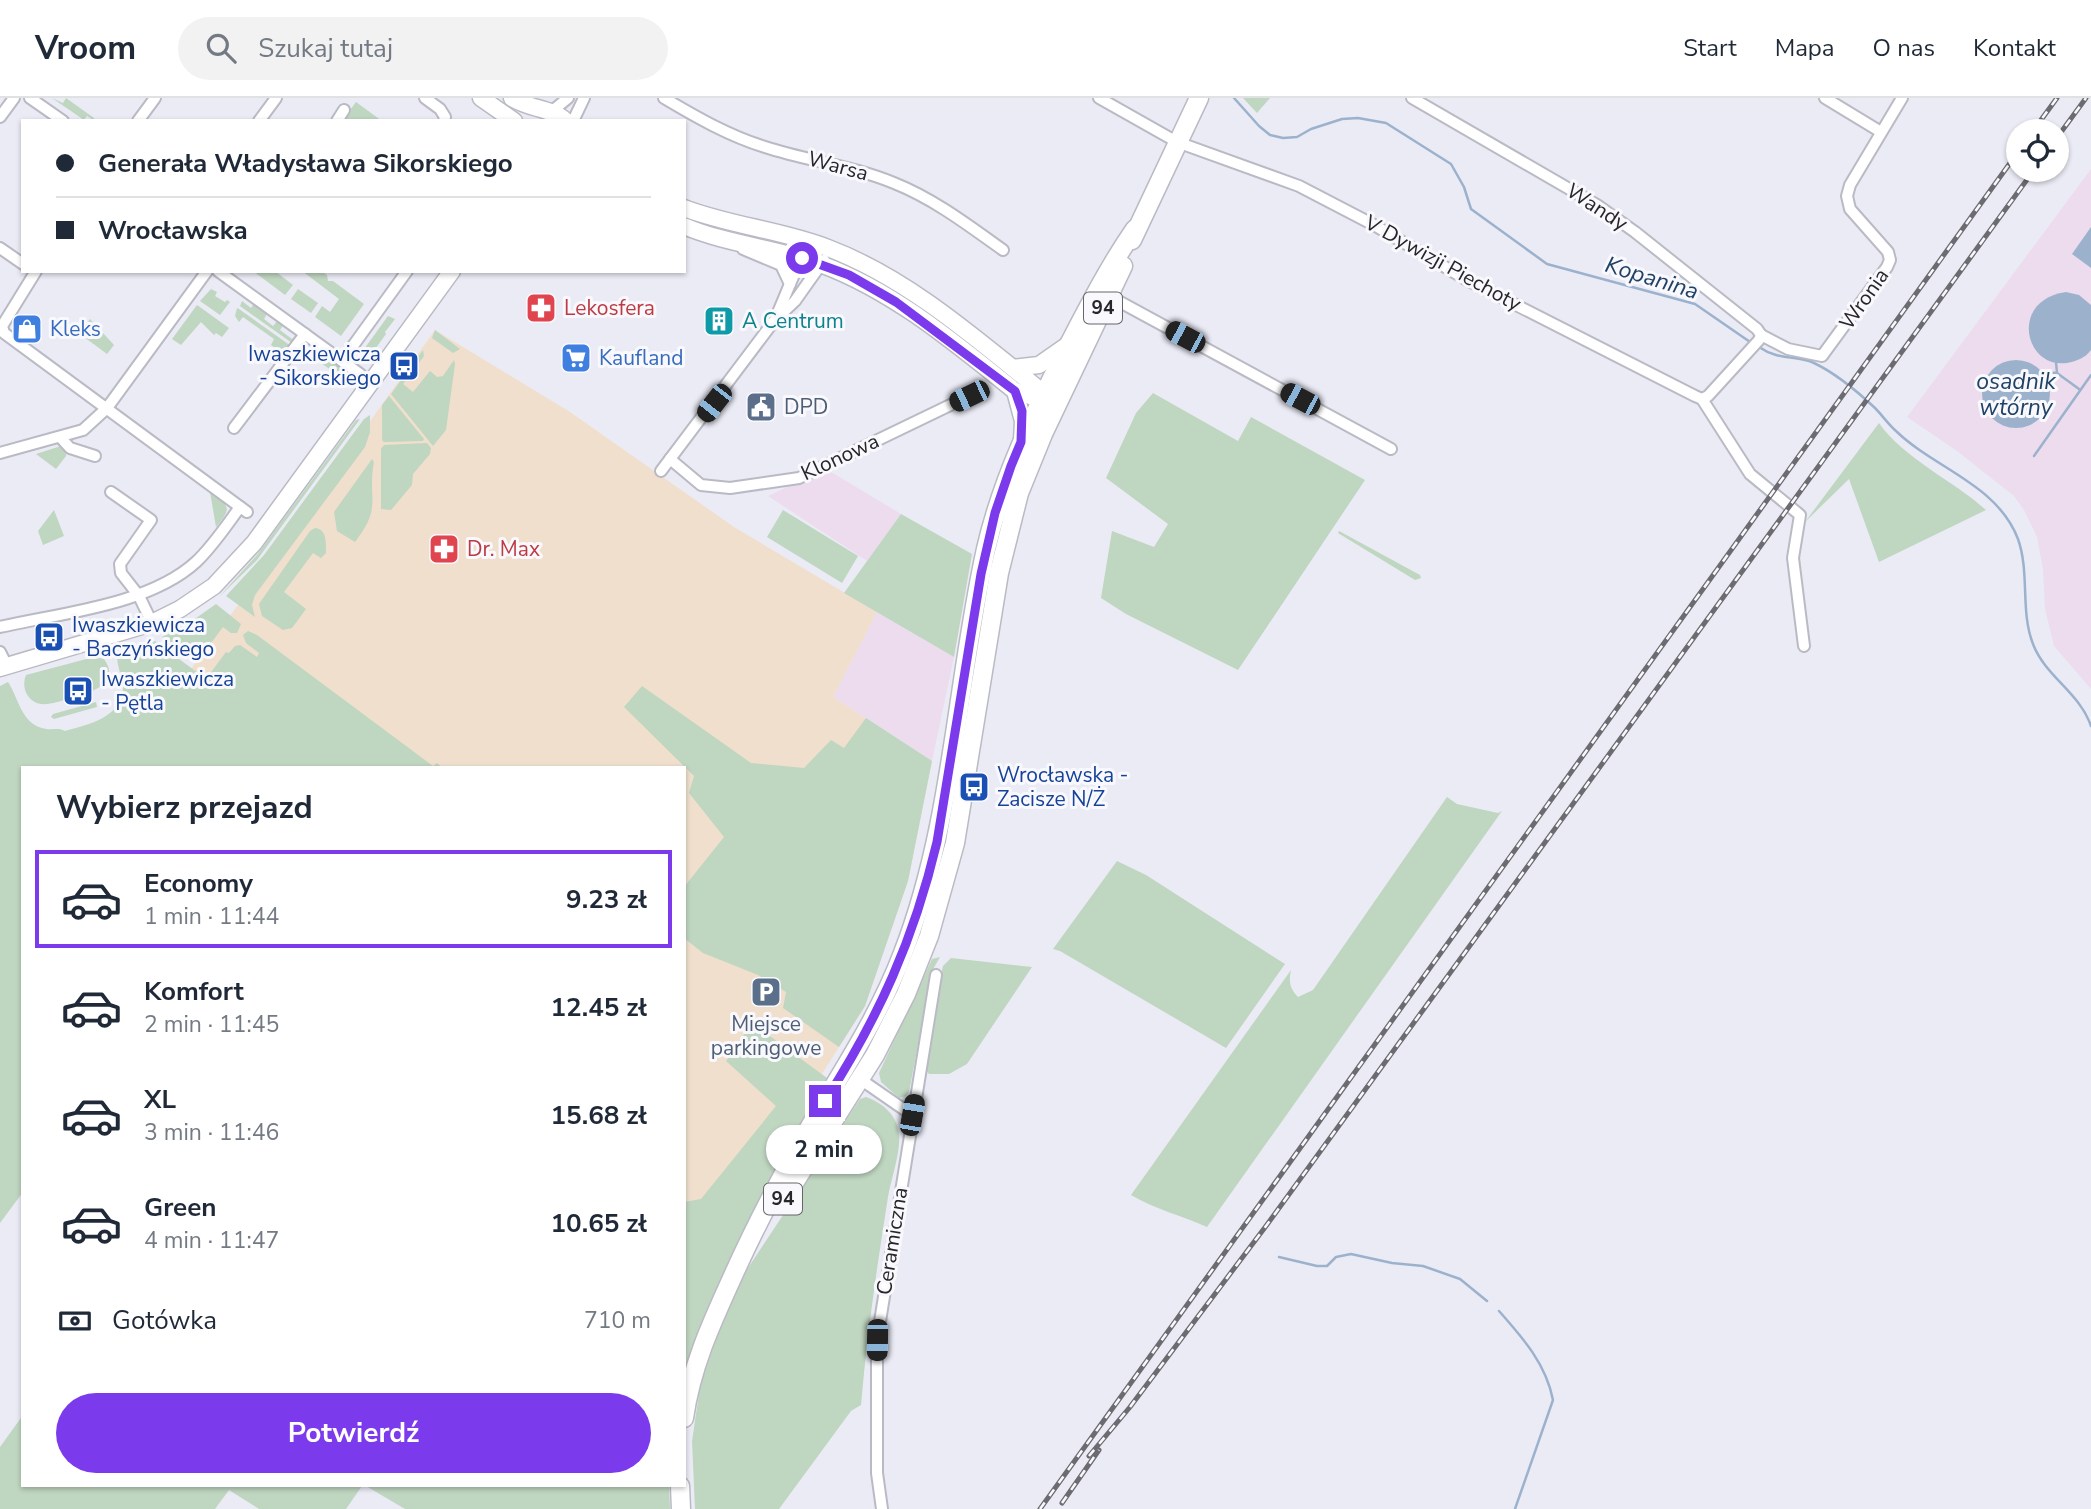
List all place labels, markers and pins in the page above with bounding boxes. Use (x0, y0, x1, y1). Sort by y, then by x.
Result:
pharmacy icon: Lekosfera (524, 291, 558, 325)
place label: Lekosfera (564, 294, 655, 322)
building icon: A Centrum (702, 304, 736, 338)
place label: A Centrum (742, 307, 844, 335)
shop icon: Kleks (10, 312, 44, 346)
place label: Kleks (50, 315, 101, 343)
place label: Iwaszkiewicza - Sikorskiego (248, 340, 381, 392)
supermarket icon: Kaufland (559, 341, 593, 375)
place label: Kaufland (599, 344, 684, 372)
bus stop icon: Iwaszkiewicza - Sikorskiego (387, 349, 421, 383)
public building icon: DPD (744, 390, 778, 424)
place label: DPD (784, 393, 828, 421)
pharmacy icon: Dr. Max (427, 532, 461, 566)
place label: Dr. Max (467, 535, 540, 563)
place label: Iwaszkiewicza - Baczyńskiego (72, 611, 214, 663)
bus stop icon: Iwaszkiewicza - Baczyńskiego (32, 620, 66, 654)
place label: Iwaszkiewicza - Pętla (101, 665, 234, 717)
bus stop icon: Iwaszkiewicza - Pętla (61, 674, 95, 708)
place label: Wrocławska - Zacisze N/Ż (997, 761, 1128, 813)
bus stop icon: Wrocławska - Zacisze N/Ż (957, 770, 991, 804)
parking icon: Miejsce parkingowe (749, 975, 783, 1009)
place label: Miejsce parkingowe (711, 1010, 821, 1062)

